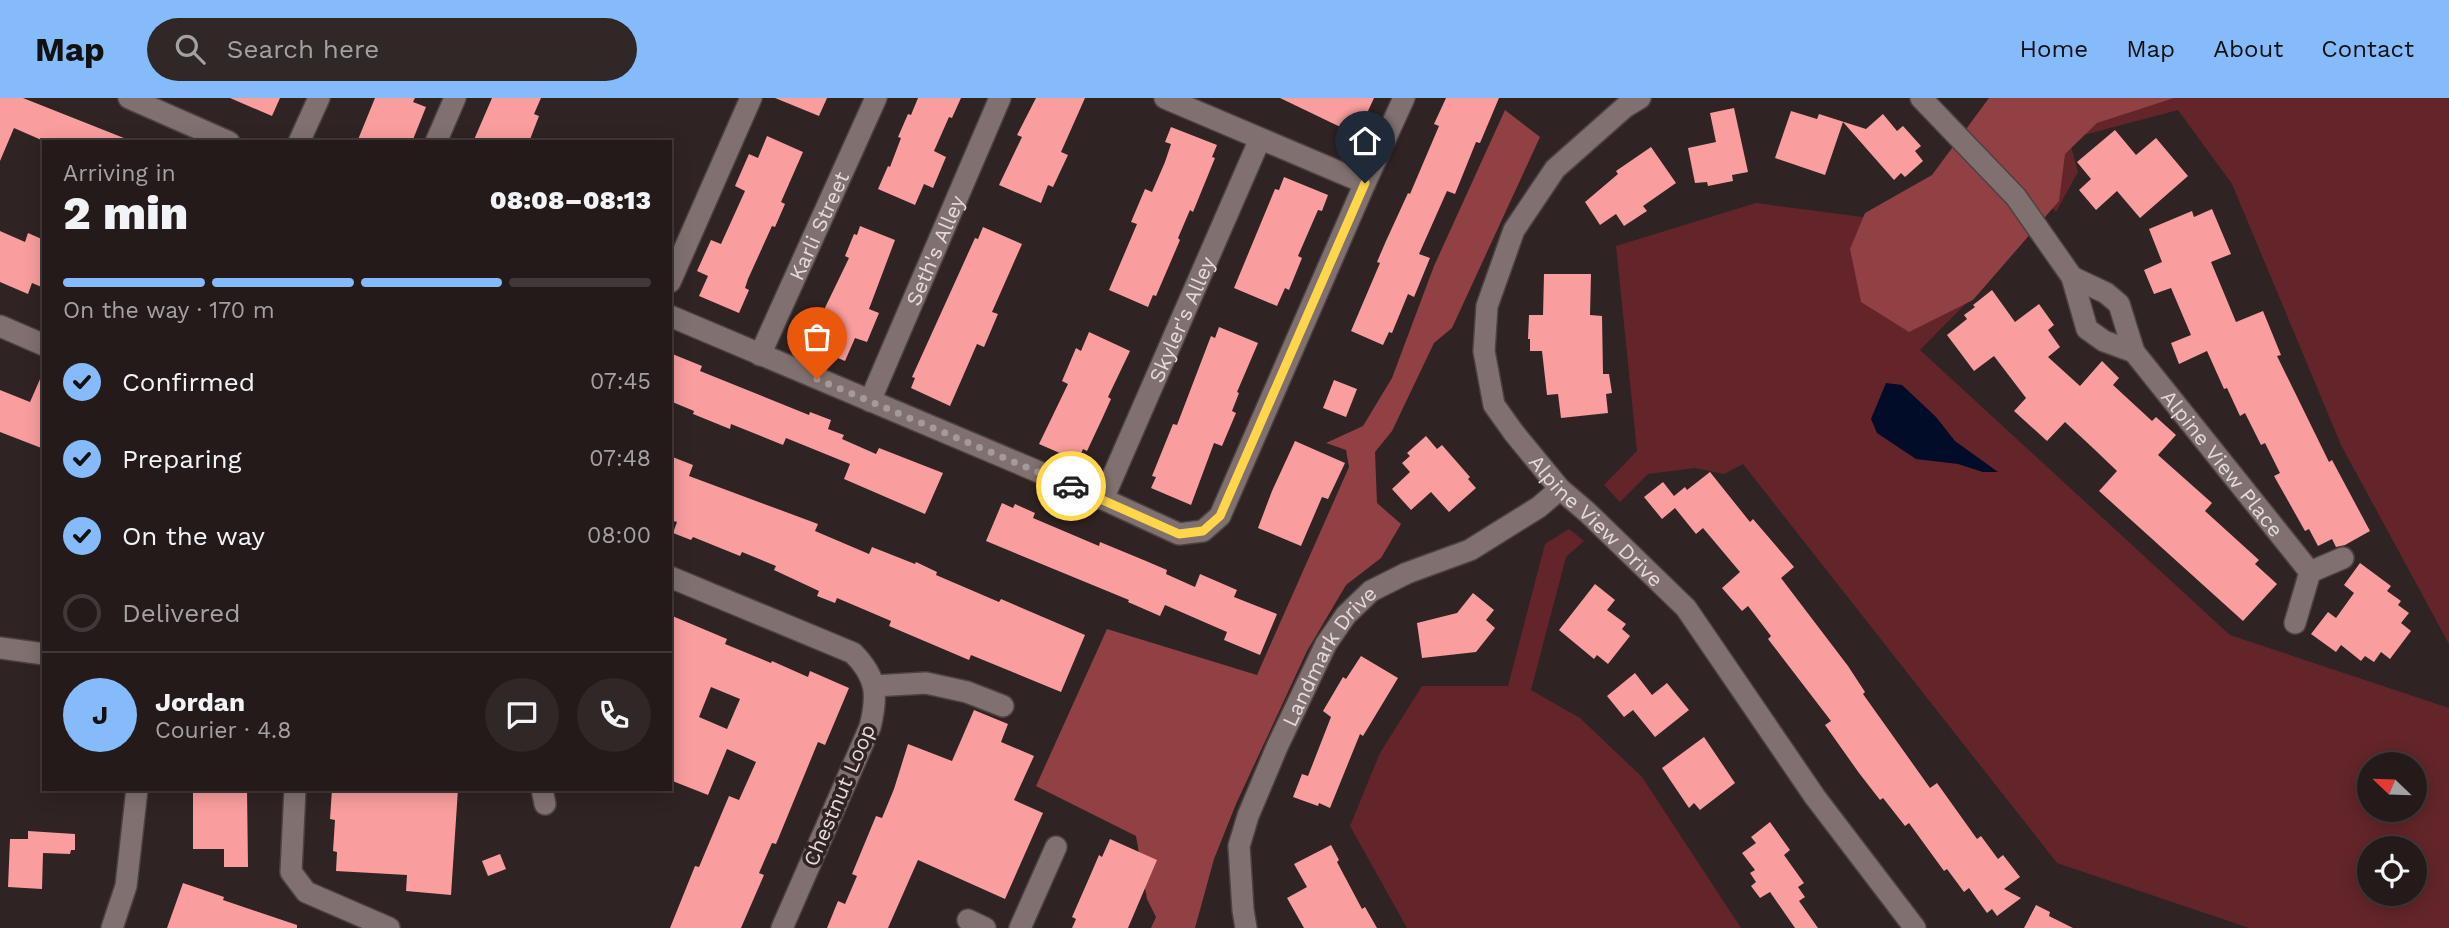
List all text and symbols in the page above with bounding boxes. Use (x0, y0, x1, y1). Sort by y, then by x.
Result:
search box (147, 18, 637, 81)
text: Map (35, 30, 105, 69)
icon: search (171, 30, 209, 68)
text: Search here (227, 34, 379, 64)
text: Home (2020, 35, 2088, 63)
text: Map (2126, 35, 2175, 63)
text: About (2213, 35, 2283, 63)
text: Contact (2321, 35, 2414, 63)
pin (1335, 111, 1395, 183)
icon: home (1346, 122, 1384, 160)
text: Arriving in (63, 160, 176, 187)
street label: Karli Street (783, 167, 854, 284)
text: 08:08–08:13 (490, 185, 651, 215)
text: 2 min (63, 186, 188, 240)
street label: Seth's Alley (900, 191, 969, 309)
street label: Skyler's Alley (1143, 252, 1220, 386)
text: On the way · 170 m (63, 297, 275, 324)
pin (787, 307, 847, 379)
icon: bag (798, 318, 836, 356)
icon: check (63, 363, 101, 401)
text: Confirmed (122, 367, 255, 397)
text: 07:45 (590, 368, 651, 395)
street label: Alpine View Place (2156, 384, 2289, 541)
icon: check (63, 440, 101, 478)
text: Preparing (122, 444, 242, 474)
text: 07:48 (589, 445, 651, 472)
street label: Alpine View Drive (1524, 449, 1669, 592)
courier (1036, 451, 1106, 521)
icon: car (1052, 467, 1090, 505)
icon: check (63, 517, 101, 555)
text: On the way (122, 521, 265, 551)
text: 08:00 (587, 522, 651, 549)
street label: Landmark Drive (1276, 580, 1381, 730)
text: Delivered (122, 598, 241, 628)
button: chat (485, 678, 559, 752)
button: phone (577, 678, 651, 752)
text: Jordan (155, 687, 245, 717)
text: J (92, 700, 108, 730)
text: Courier · 4.8 (155, 717, 291, 744)
street label: Chestnut Loop (798, 720, 880, 870)
north arrow (2357, 752, 2427, 822)
map controls (2357, 752, 2427, 906)
button: locate (2357, 836, 2427, 906)

